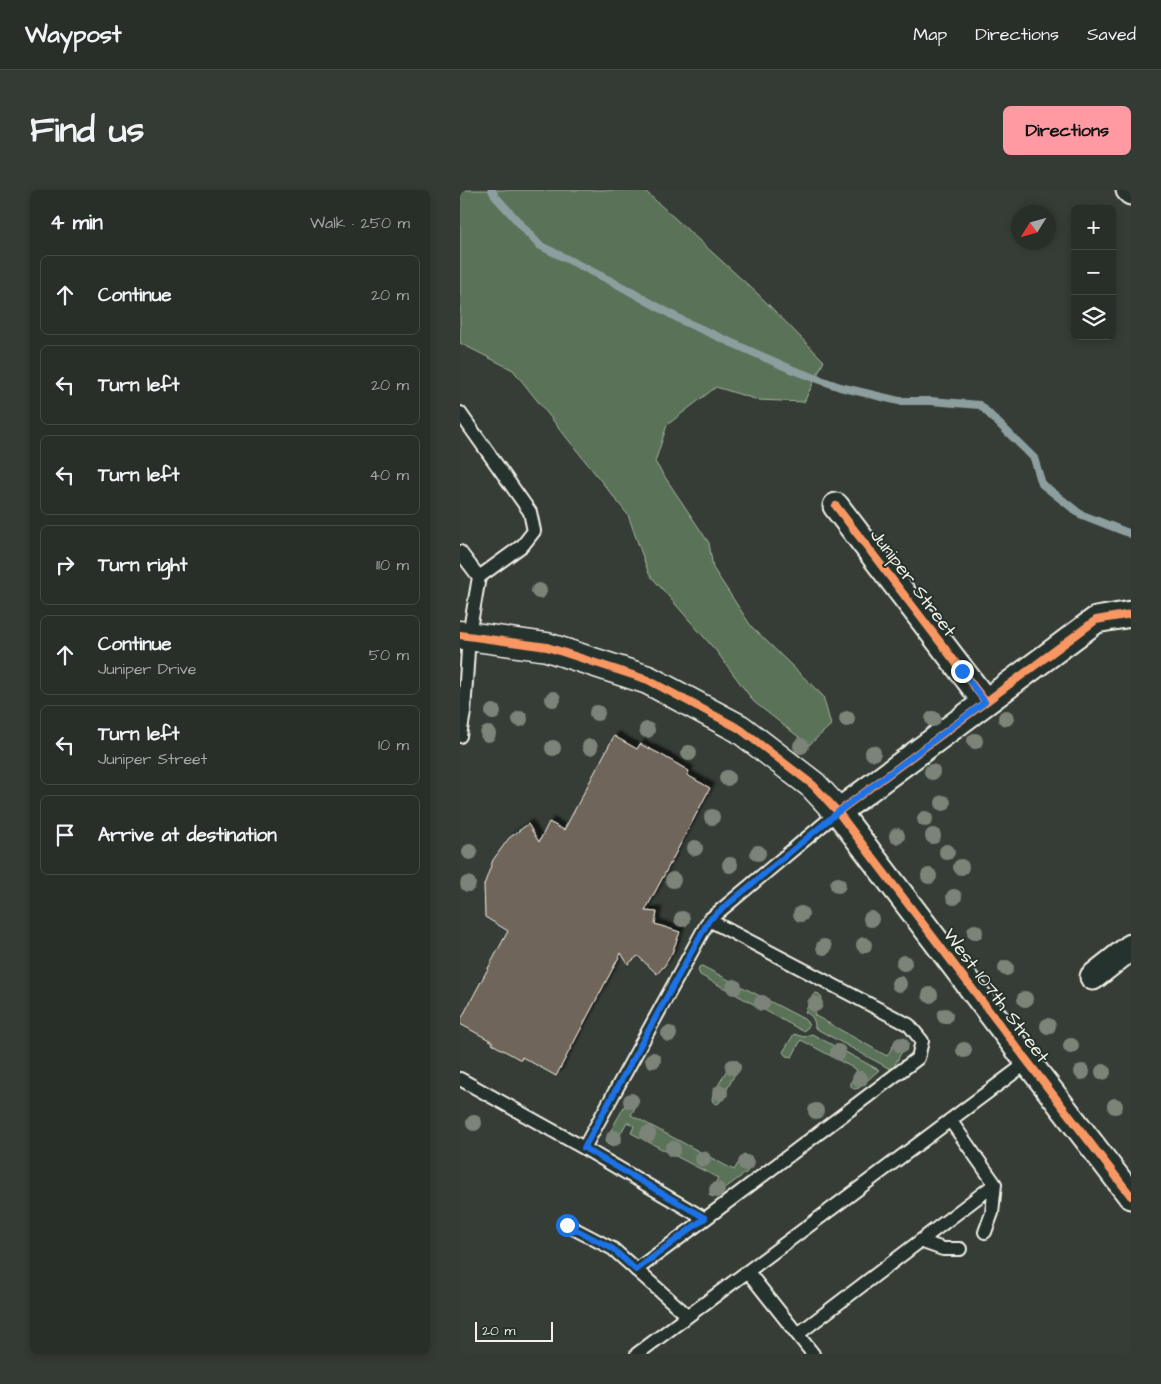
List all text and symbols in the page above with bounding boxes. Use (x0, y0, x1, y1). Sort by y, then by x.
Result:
text: Waypost (25, 18, 122, 52)
text: Map (913, 22, 947, 47)
text: Directions (975, 22, 1059, 47)
text: Saved (1087, 22, 1136, 47)
text: Find us (30, 106, 144, 155)
button: Directions (1003, 106, 1131, 155)
north arrow (1011, 205, 1056, 250)
map controls (1071, 205, 1116, 340)
button: + (1071, 205, 1116, 250)
text: 4 min (50, 208, 103, 237)
text: Walk · 250 m (310, 212, 410, 234)
button: − (1071, 250, 1116, 295)
icon: ahead (51, 281, 79, 309)
text: Continue (98, 282, 172, 309)
text: 20 m (371, 284, 409, 306)
button: layers (1071, 295, 1116, 340)
icon: left (51, 371, 79, 399)
text: Turn left (98, 372, 179, 399)
text: 20 m (371, 374, 409, 396)
icon: left (51, 461, 79, 489)
text: Turn left (98, 462, 179, 489)
text: 40 m (369, 464, 409, 486)
street label: Juniper Street (863, 523, 963, 643)
icon: right (51, 551, 79, 579)
text: Turn right (98, 552, 187, 579)
text: 110 m (376, 554, 409, 576)
text: Continue (98, 631, 172, 658)
icon: ahead (51, 641, 79, 669)
text: 50 m (369, 644, 409, 666)
text: Juniper Drive (98, 658, 196, 680)
route end (951, 660, 974, 683)
text: Turn left (98, 721, 179, 748)
icon: left (51, 731, 79, 759)
text: 10 m (378, 734, 409, 756)
text: Juniper Street (98, 748, 207, 770)
icon: arrive (51, 821, 79, 849)
text: Arrive at destination (98, 822, 277, 849)
street label: West 107th Street (936, 923, 1056, 1069)
route start (556, 1214, 579, 1237)
scale bar (475, 1319, 552, 1342)
text: 20 m (482, 1321, 515, 1341)

